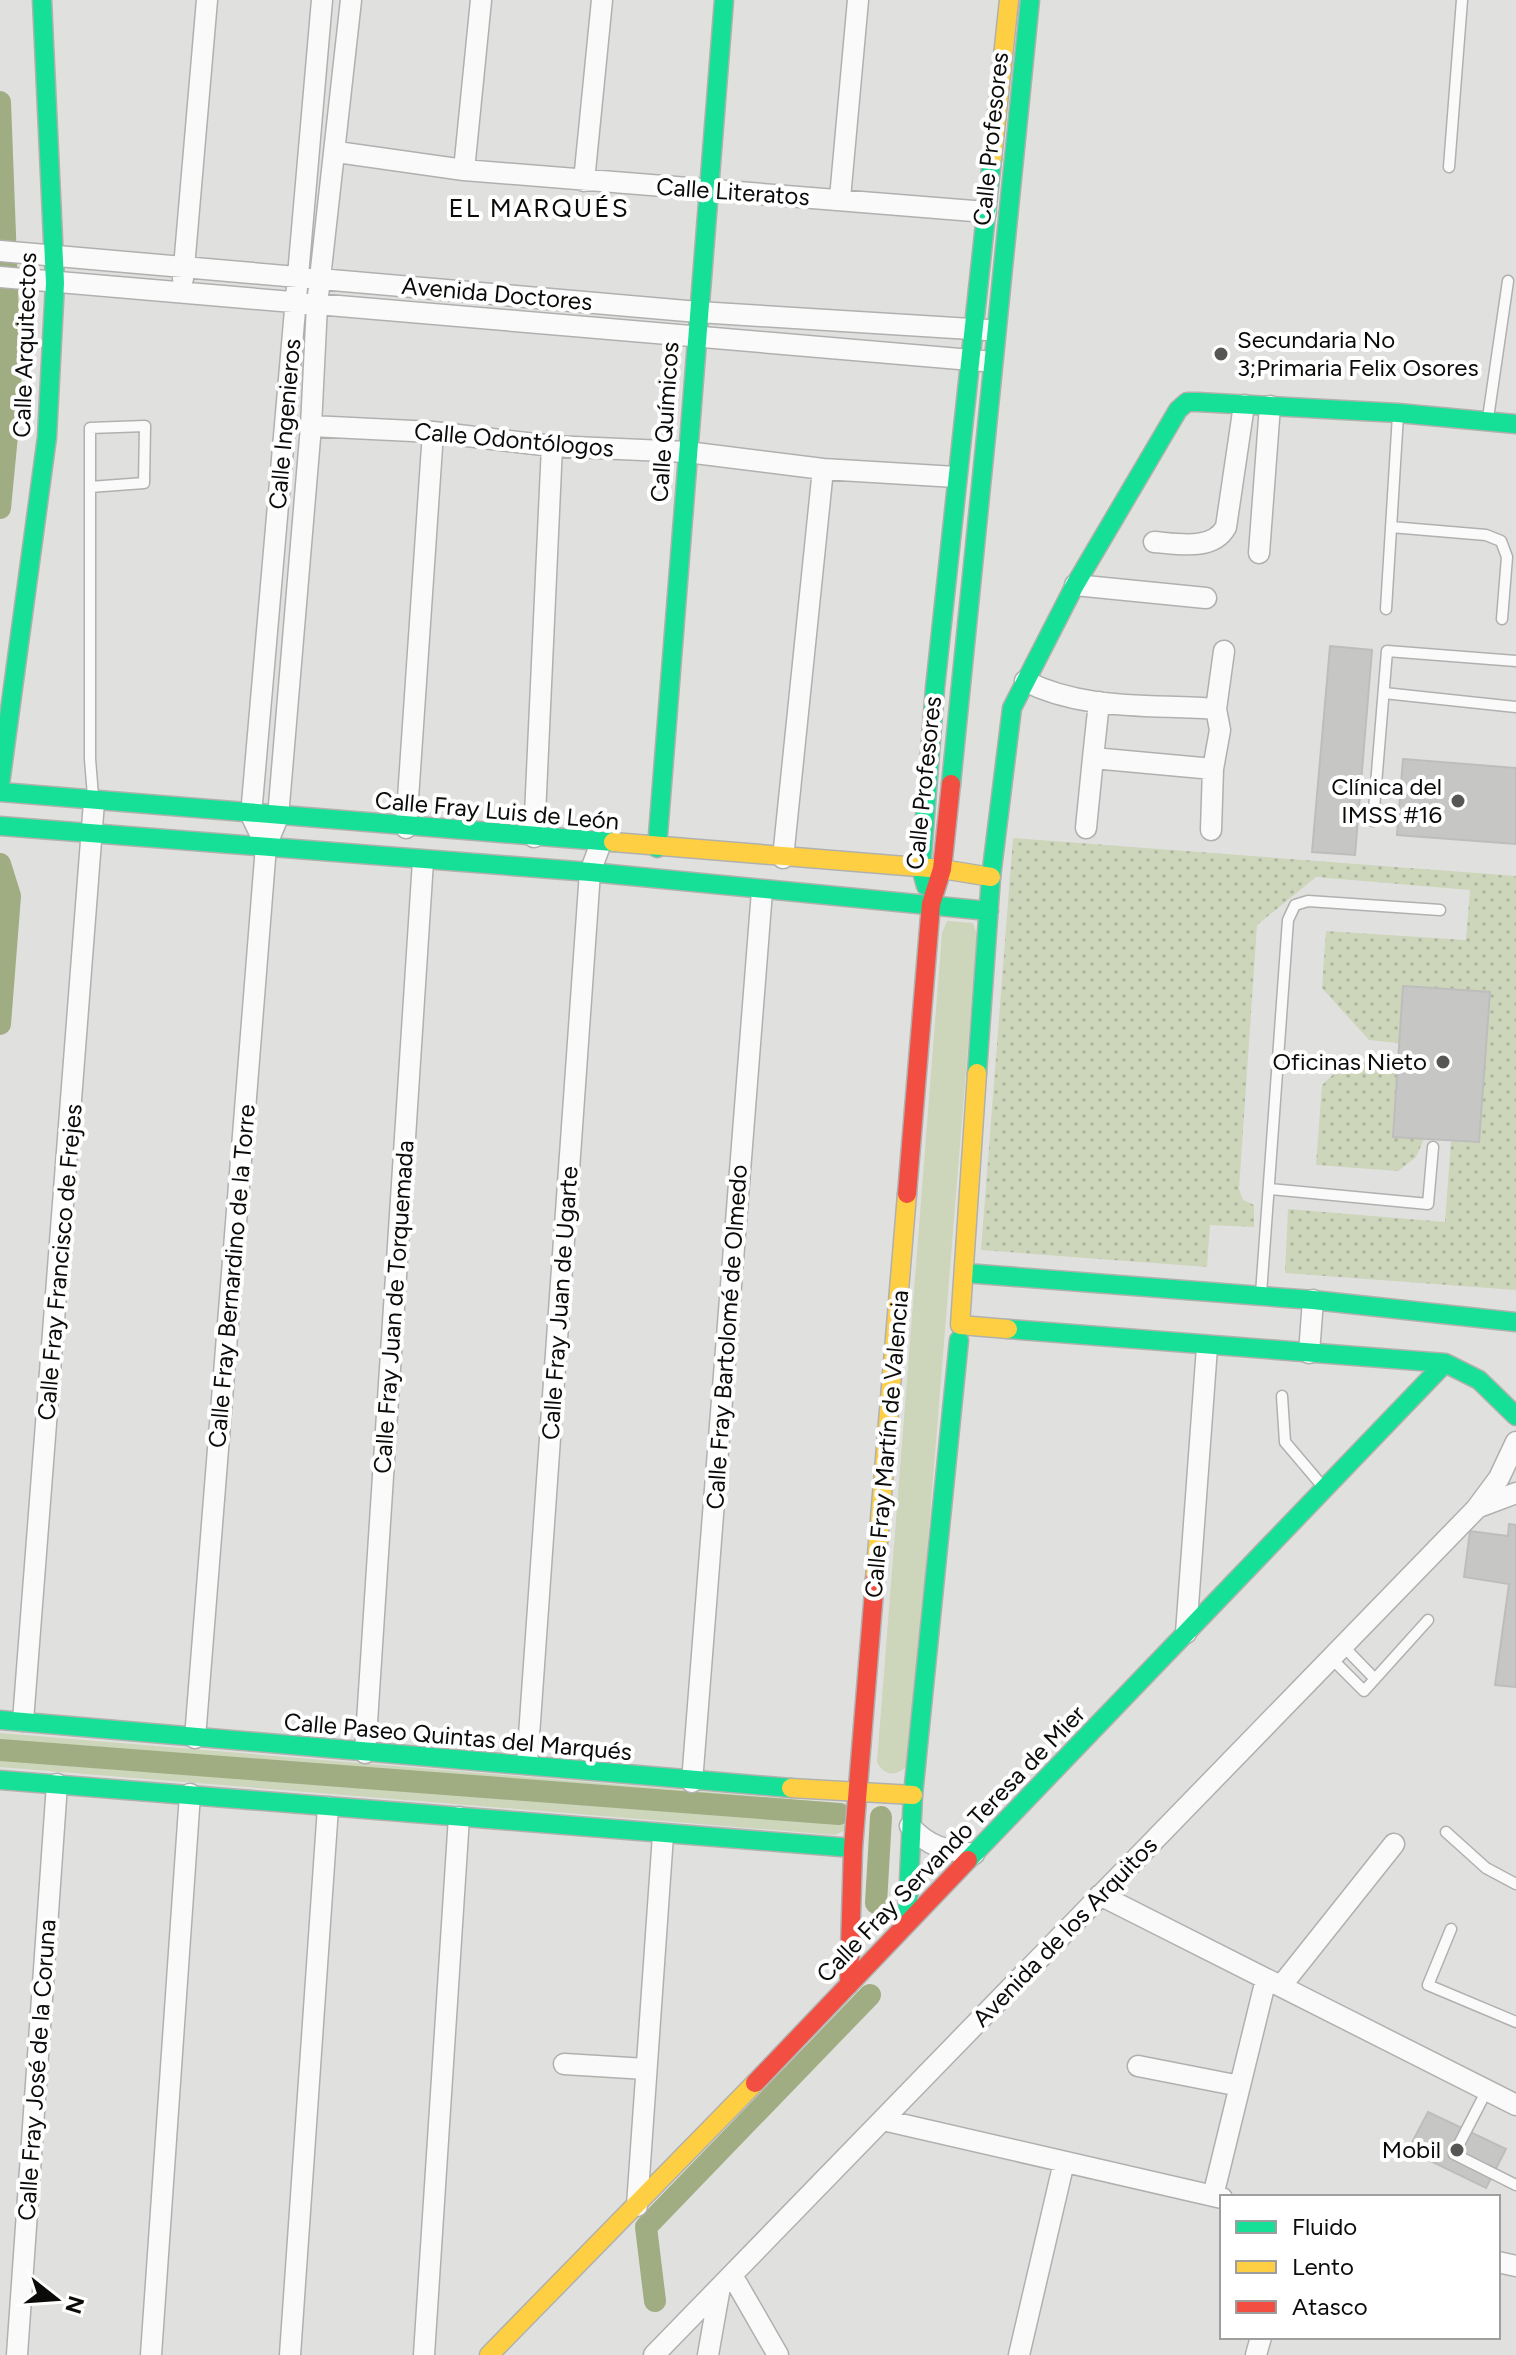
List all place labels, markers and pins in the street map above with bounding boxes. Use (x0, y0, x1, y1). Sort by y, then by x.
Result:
place label: Secundaria No 3;Primaria Felix Osores (1237, 325, 1479, 382)
marker: Secundaria No 3;Primaria Felix Osores (1212, 345, 1230, 363)
place label: Clínica del IMSS #16 (1331, 772, 1442, 829)
marker: Clínica del IMSS #16 (1449, 792, 1467, 810)
place label: Oficinas Nieto (1272, 1047, 1427, 1076)
marker: Oficinas Nieto (1434, 1053, 1452, 1071)
place label: Mobil (1382, 2135, 1441, 2164)
marker: Mobil (1448, 2141, 1466, 2159)

